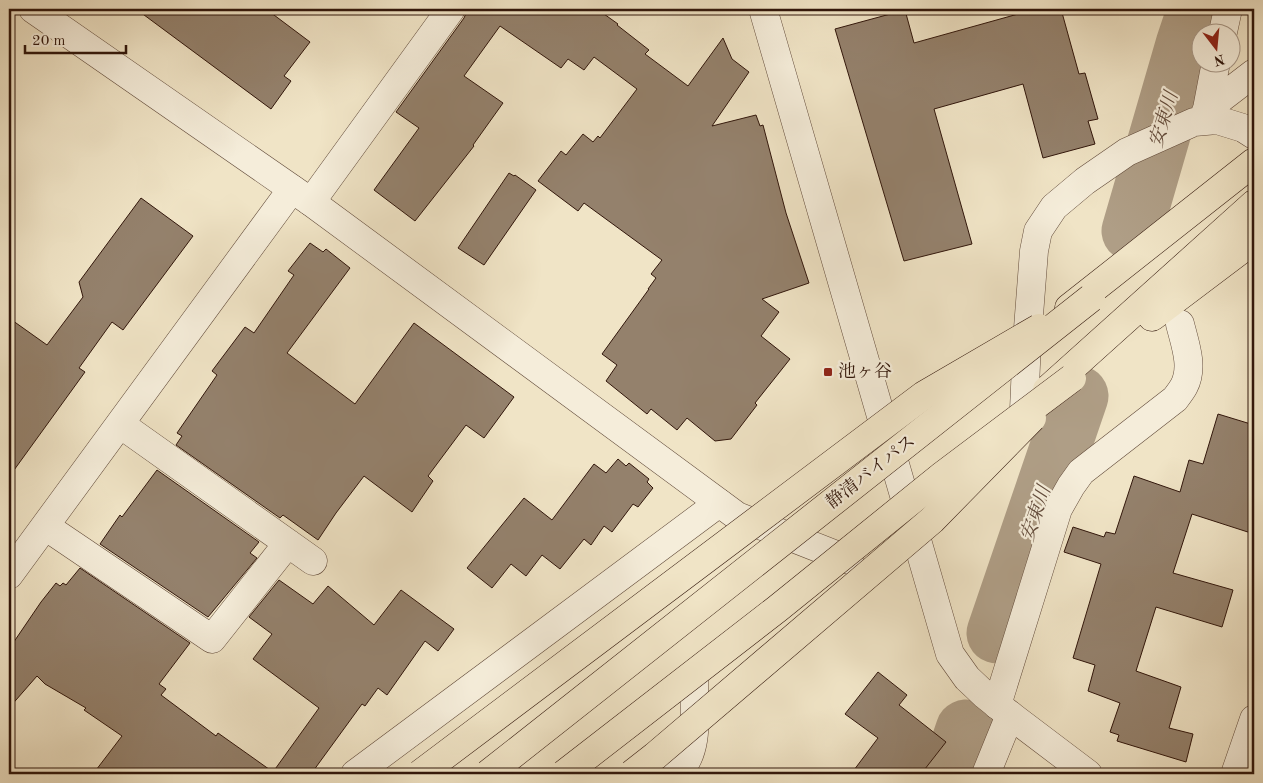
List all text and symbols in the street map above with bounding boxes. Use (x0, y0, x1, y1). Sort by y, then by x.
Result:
scale bar (25, 22, 126, 54)
north arrow (1190, 22, 1240, 72)
text: 20 m (32, 34, 66, 49)
text: N (1212, 51, 1226, 68)
water label: 安東川 (1146, 87, 1183, 150)
place label: 池ヶ谷 (838, 362, 892, 381)
marker: 池ヶ谷 (822, 366, 834, 378)
street label: 静清バイパス (822, 431, 919, 512)
water label: 安東川 (1017, 481, 1056, 544)

